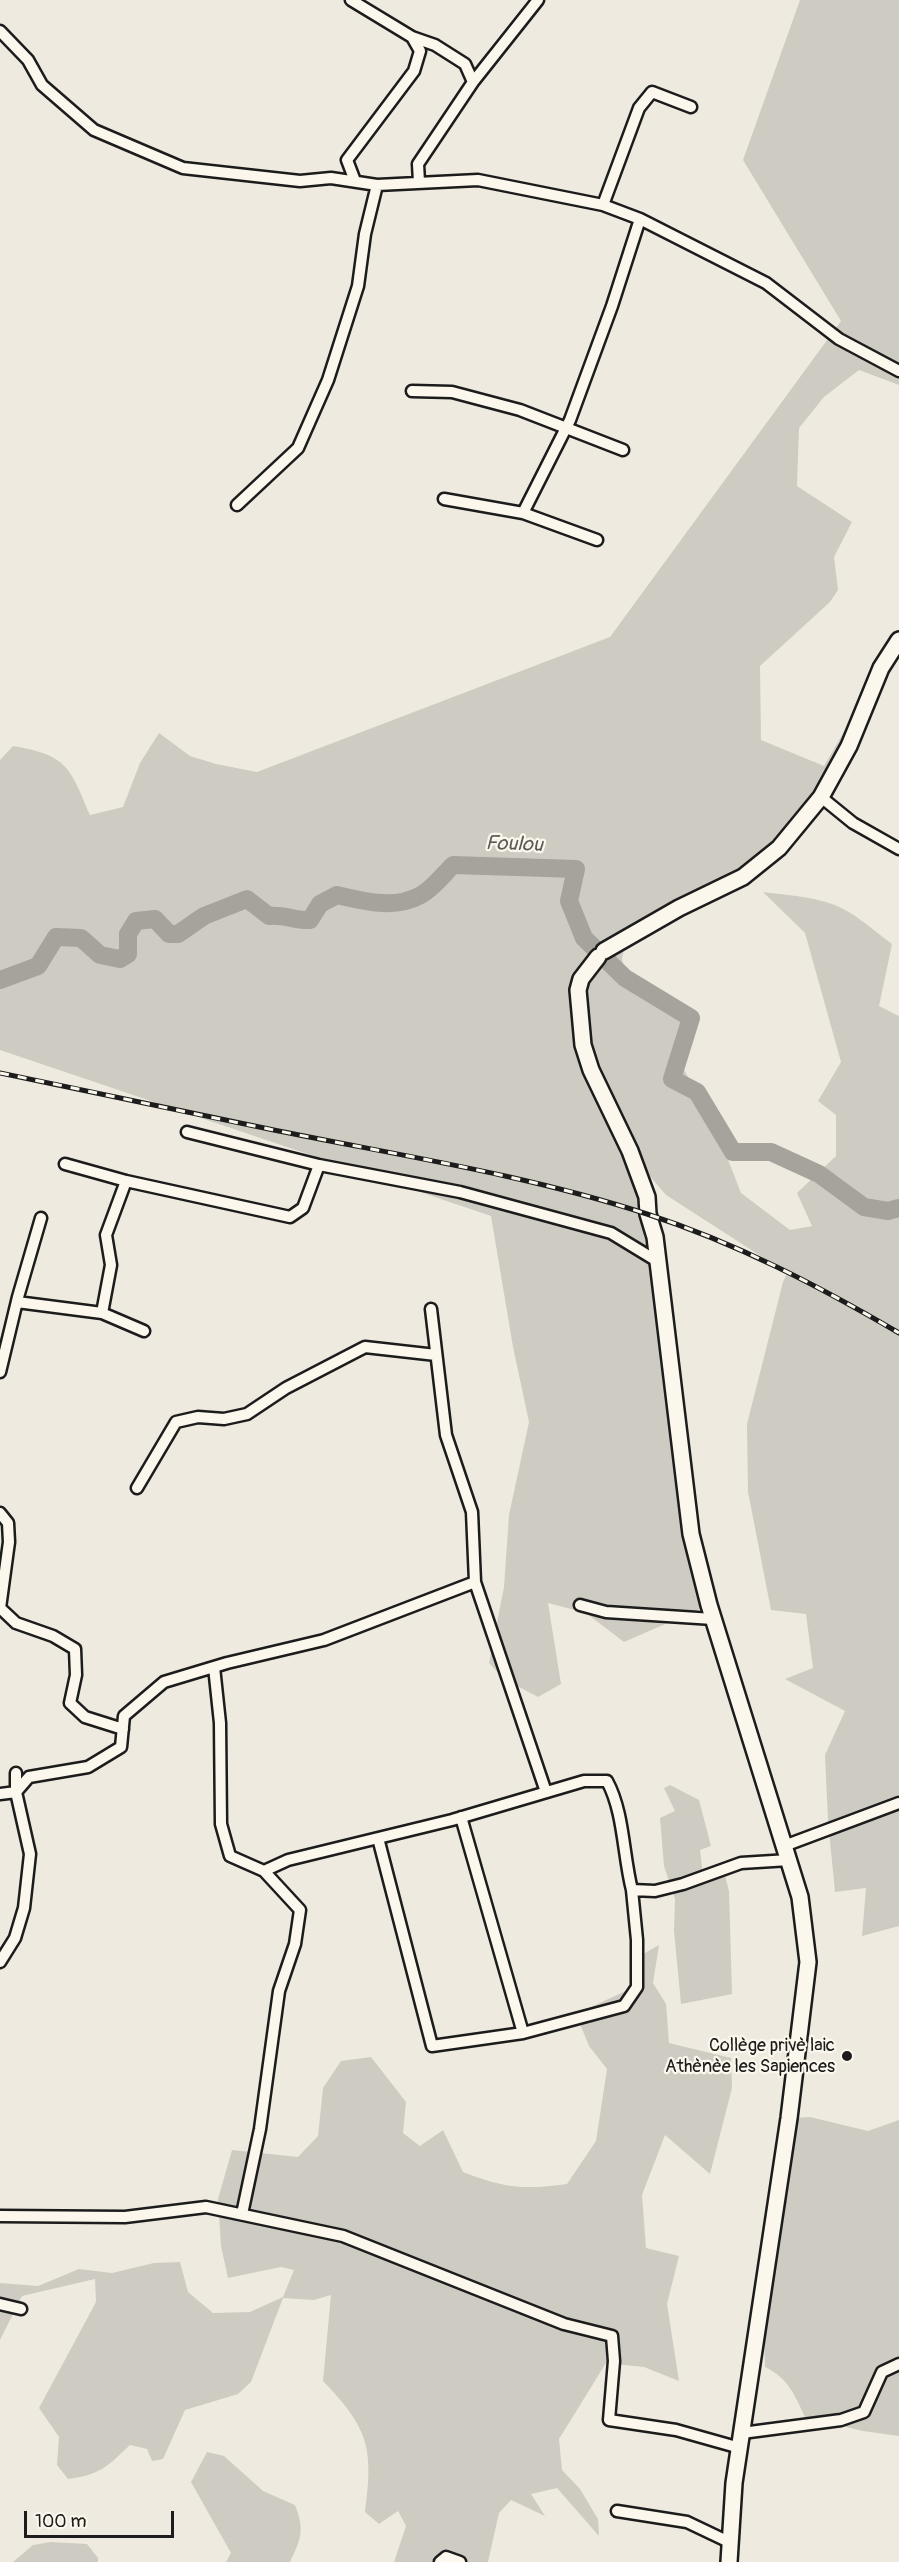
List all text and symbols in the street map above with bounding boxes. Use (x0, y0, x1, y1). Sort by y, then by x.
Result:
water label: Foulou (485, 832, 543, 858)
place label: Collège privè laic Athènèe les Sapiences (665, 2035, 835, 2078)
marker: Collège privè laic Athènèe les Sapiences (840, 2049, 854, 2063)
scale bar (27, 2499, 177, 2537)
text: 100 m (35, 2510, 87, 2533)

